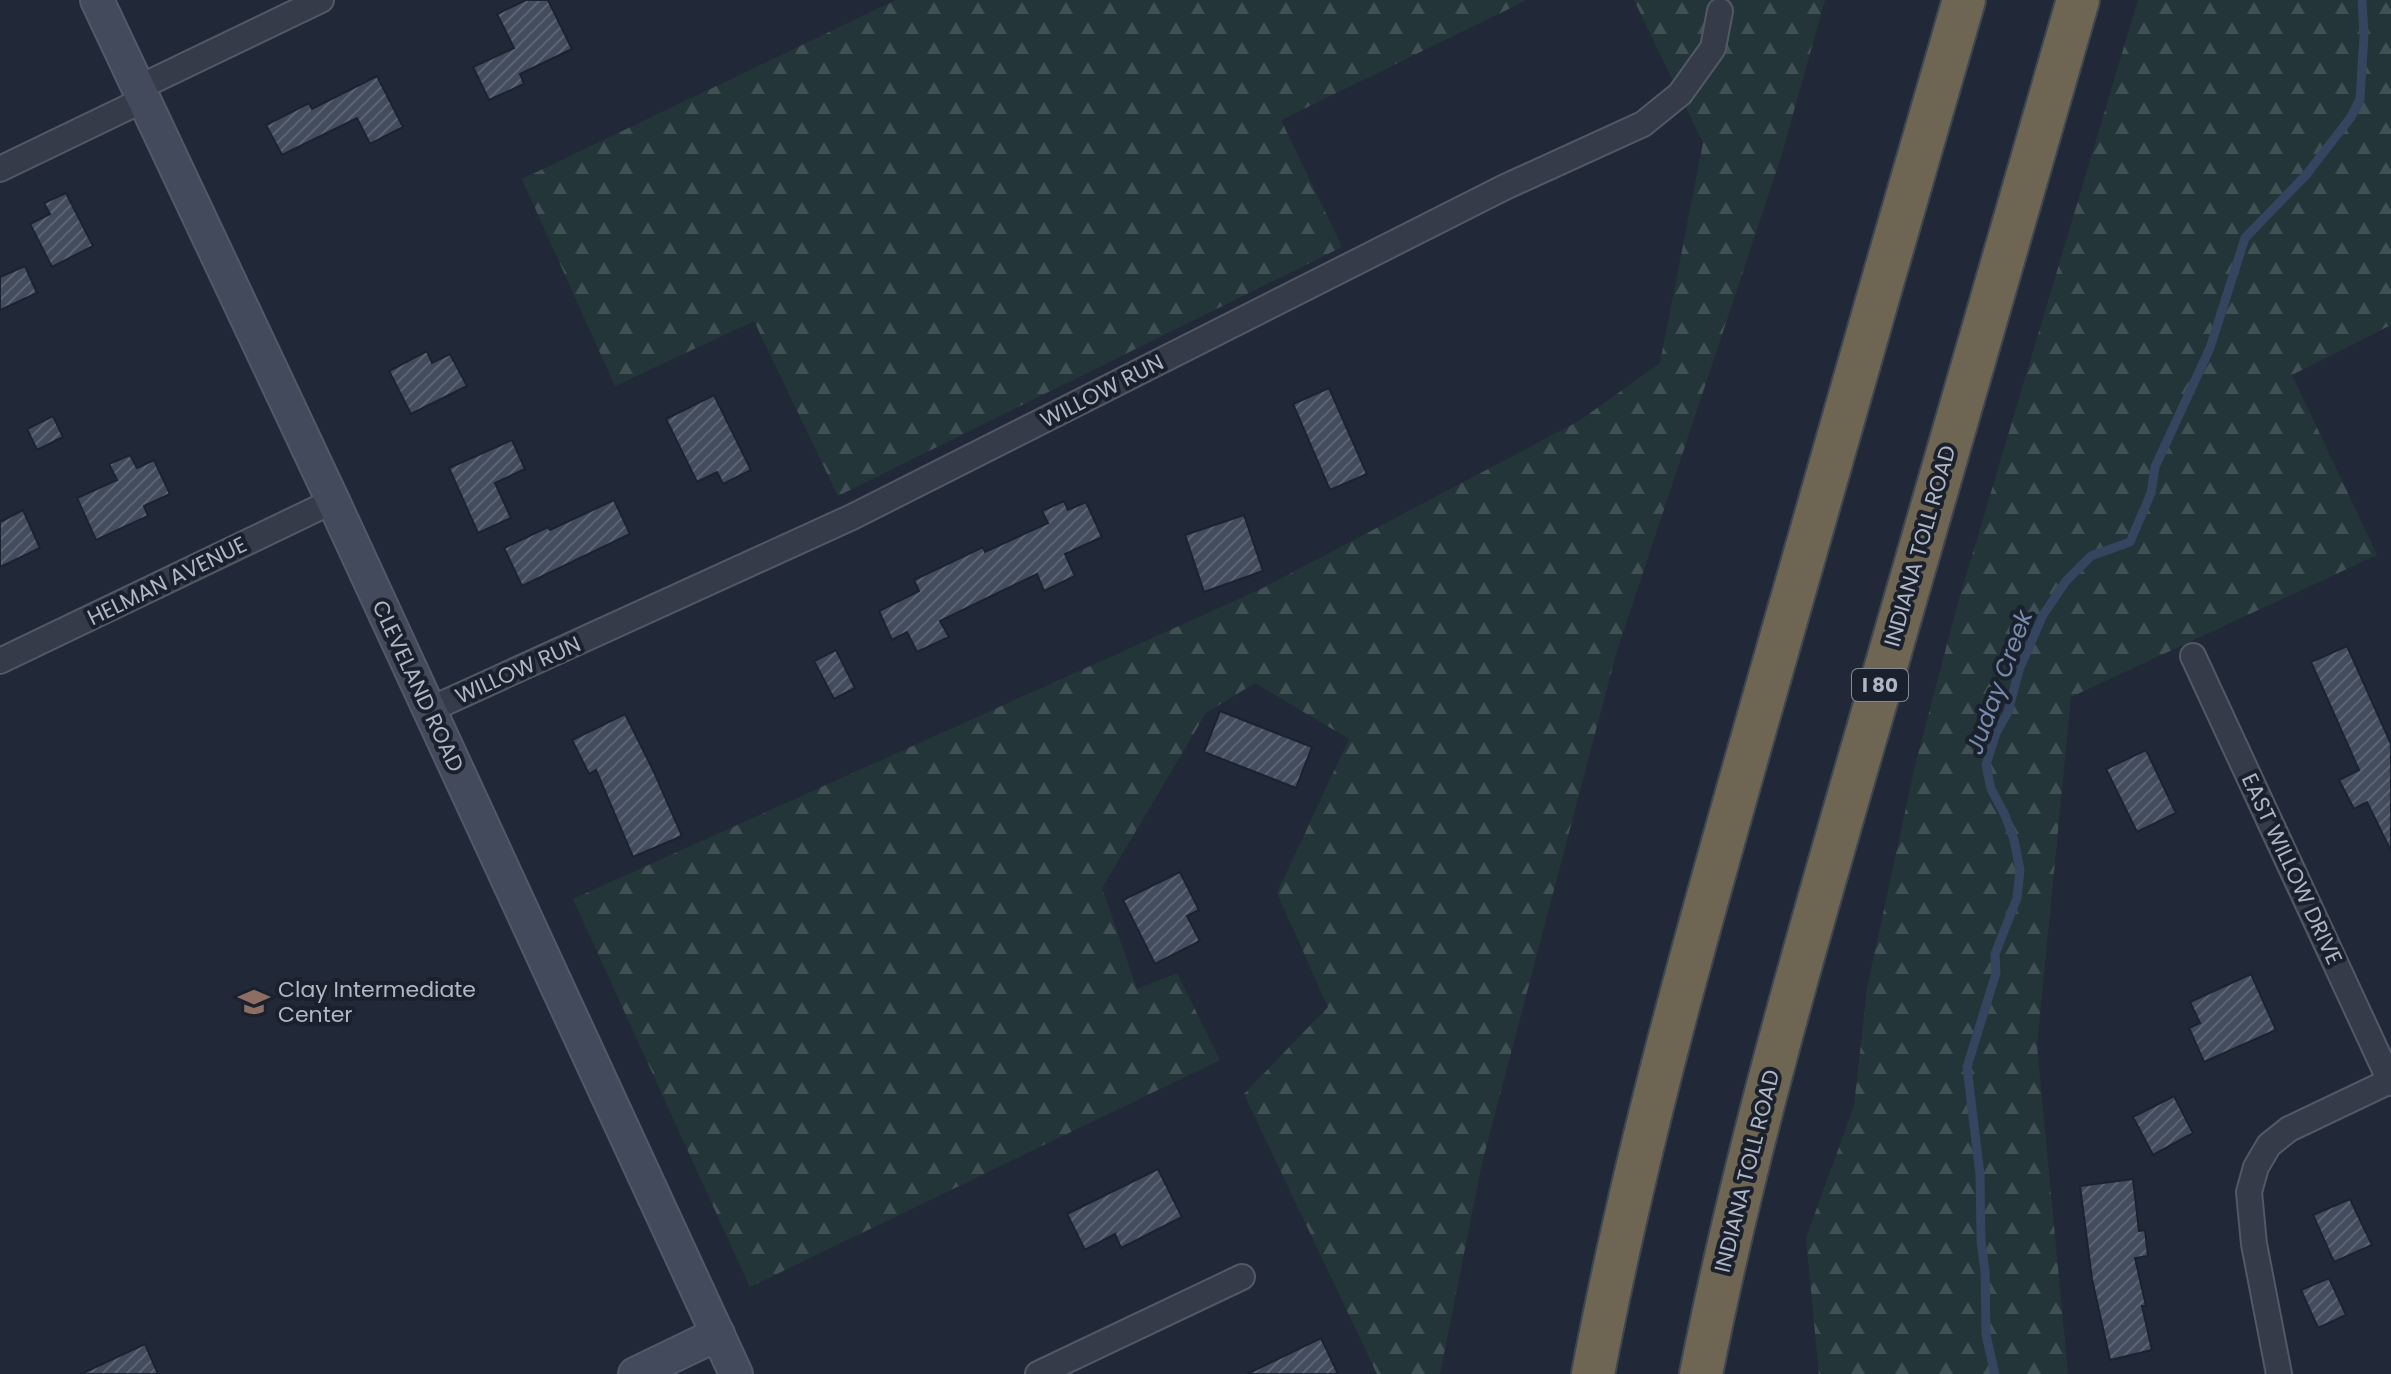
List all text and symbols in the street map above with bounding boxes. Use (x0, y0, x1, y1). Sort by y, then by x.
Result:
street label: WILLOW RUN (1035, 347, 1169, 435)
street label: INDIANA TOLL ROAD (1876, 442, 1964, 650)
street label: HELMAN AVENUE (82, 529, 252, 633)
street label: CLEVELAND ROAD (365, 595, 471, 777)
water label: Juday Creek (1958, 604, 2041, 758)
street label: WILLOW RUN (450, 629, 586, 711)
road number: I 80 (1852, 669, 1908, 701)
street label: EAST WILLOW DRIVE (2234, 768, 2350, 970)
place label: Clay Intermediate Center (278, 974, 476, 1030)
school or university icon: Clay Intermediate Center (237, 985, 271, 1019)
street label: INDIANA TOLL ROAD (1707, 1066, 1787, 1276)

